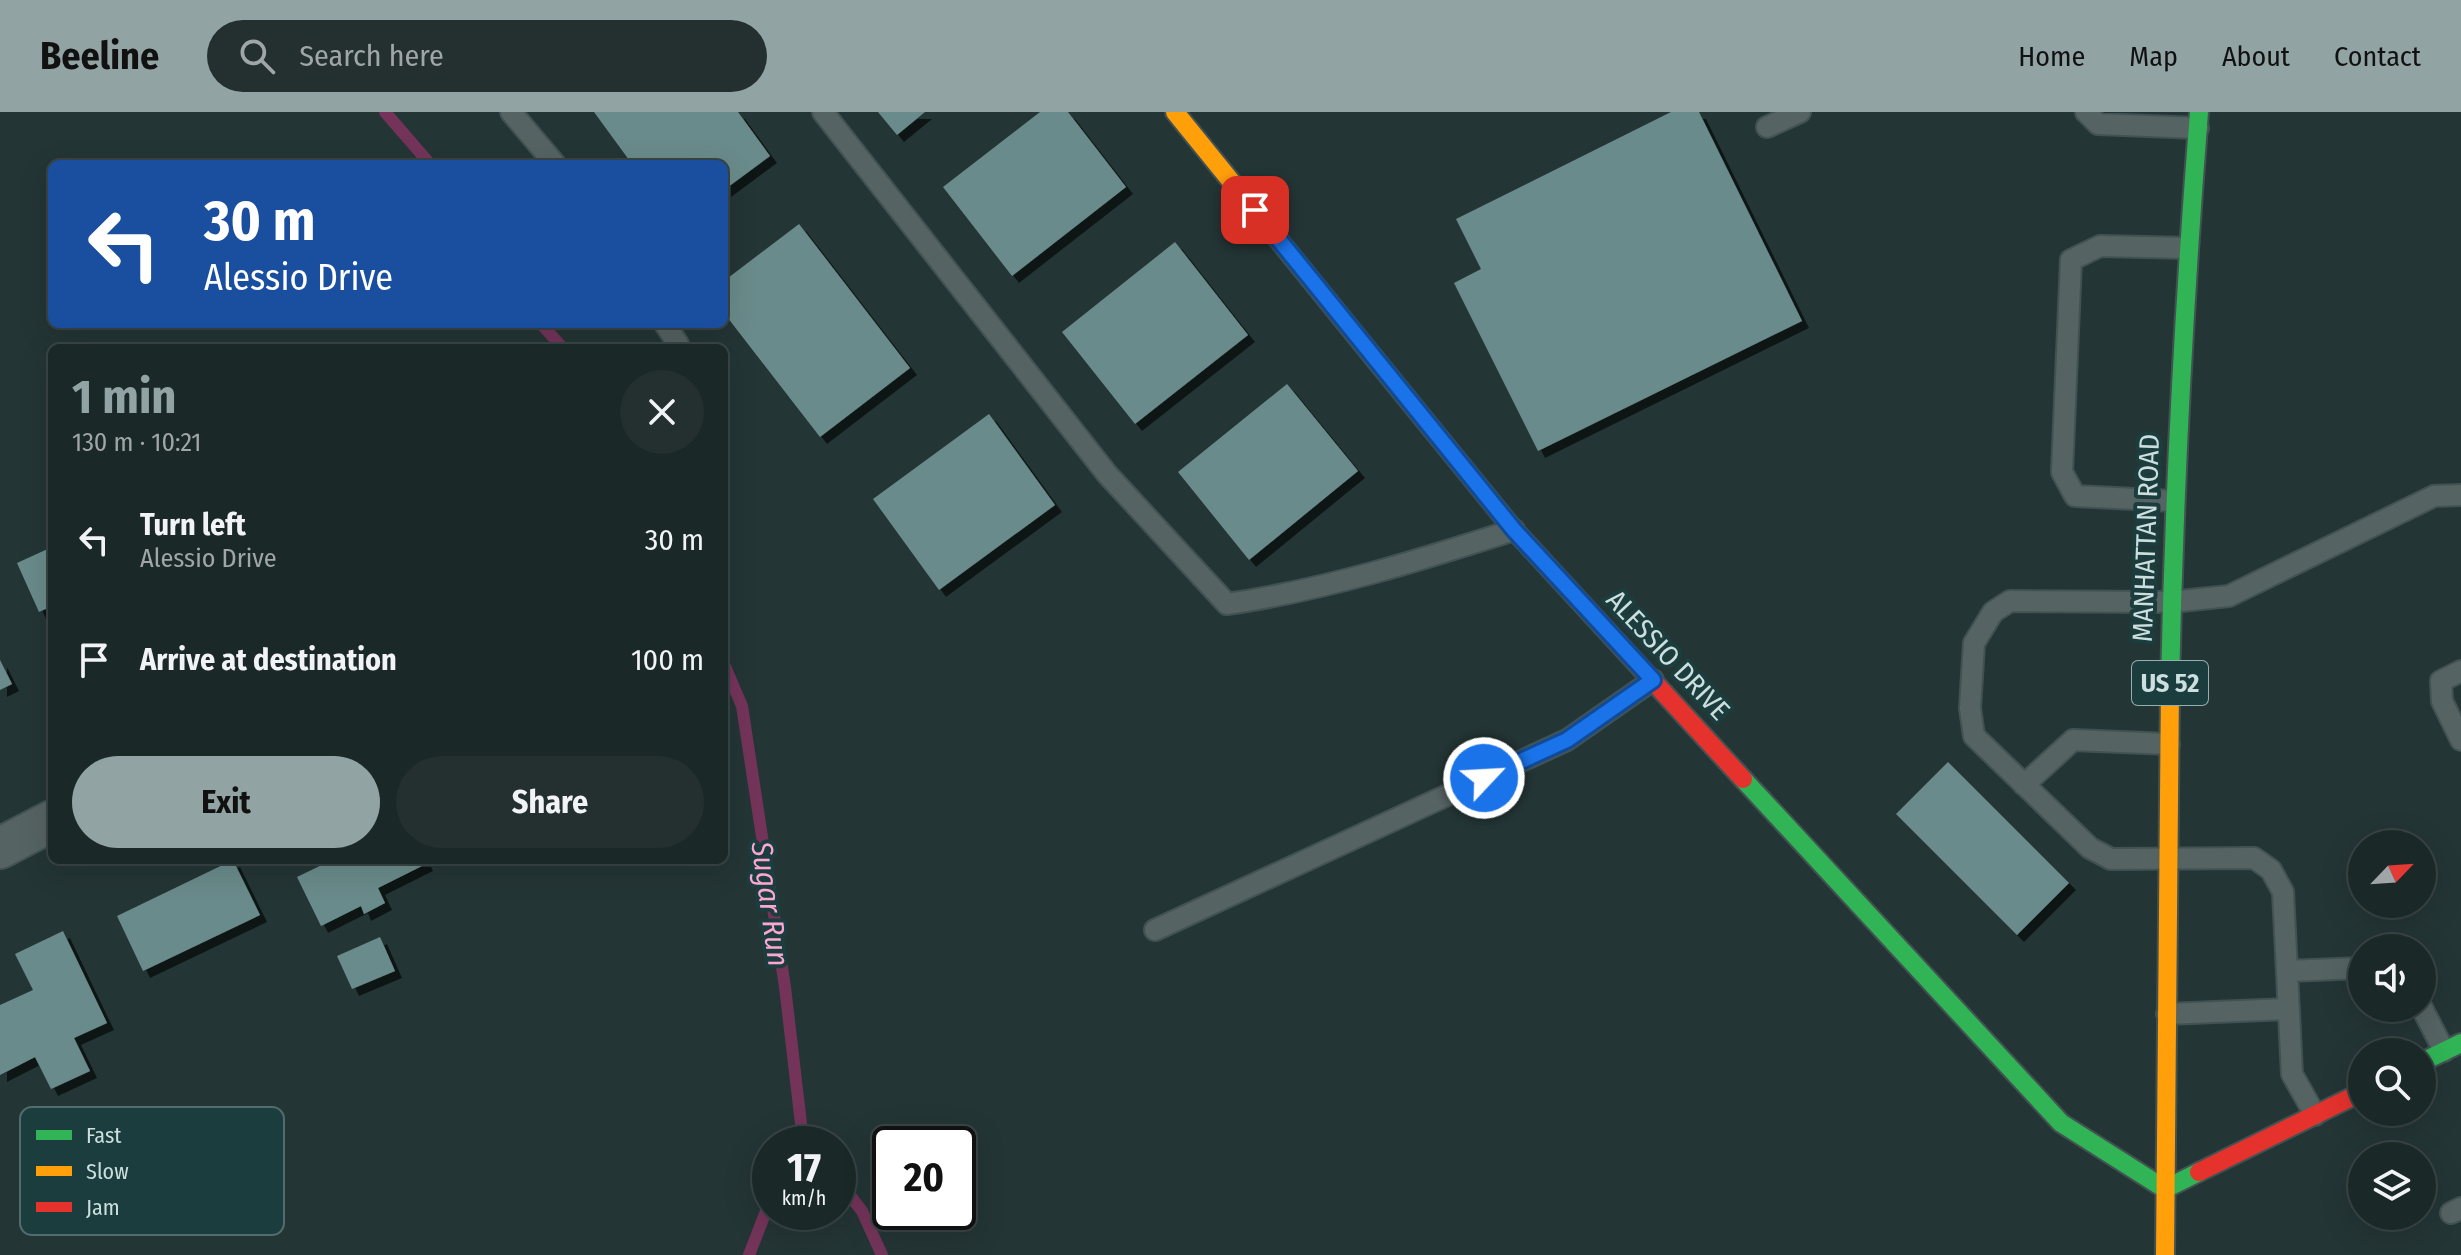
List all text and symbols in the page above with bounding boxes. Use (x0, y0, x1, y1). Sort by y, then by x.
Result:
search box (207, 20, 767, 92)
text: Beeline (40, 33, 159, 79)
icon: search (235, 34, 279, 78)
text: Search here (299, 38, 444, 74)
text: Home (2018, 40, 2085, 73)
text: Map (2129, 40, 2178, 73)
text: About (2222, 40, 2290, 73)
text: Contact (2334, 40, 2421, 73)
pin (1221, 176, 1289, 244)
text: 30 m (204, 188, 315, 255)
icon: arrive (1233, 188, 1277, 232)
icon: left (72, 192, 176, 296)
text: Alessio Drive (204, 256, 393, 300)
text: 1 min (72, 368, 177, 426)
button: close (620, 370, 704, 454)
text: 130 m · 10:21 (72, 427, 201, 458)
street label: MANHATTAN ROAD (2126, 433, 2166, 643)
text: Turn left (140, 507, 246, 543)
icon: left (72, 518, 116, 562)
text: 30 m (645, 522, 704, 558)
text: Alessio Drive (140, 543, 277, 574)
street label: ALESSIO DRIVE (1600, 583, 1736, 727)
icon: arrive (72, 638, 116, 682)
text: Arrive at destination (140, 642, 397, 678)
text: 100 m (631, 642, 704, 678)
road number: US 52 (2132, 661, 2208, 705)
position arrow (1442, 736, 1526, 820)
button: Exit (72, 756, 380, 848)
button: Share (396, 756, 704, 848)
north arrow (2348, 830, 2436, 918)
map controls (2348, 830, 2436, 1230)
water label: Sugar Run (743, 838, 797, 969)
button: sound (2348, 934, 2436, 1022)
button: search (2348, 1038, 2436, 1126)
legend (20, 1107, 284, 1235)
text: Fast (86, 1122, 122, 1149)
speed limit sign: 20 (872, 1126, 976, 1230)
button: layers (2348, 1142, 2436, 1230)
text: 17 (787, 1144, 821, 1192)
text: Slow (86, 1158, 129, 1185)
text: km/h (782, 1186, 826, 1210)
text: Jam (86, 1194, 120, 1221)

